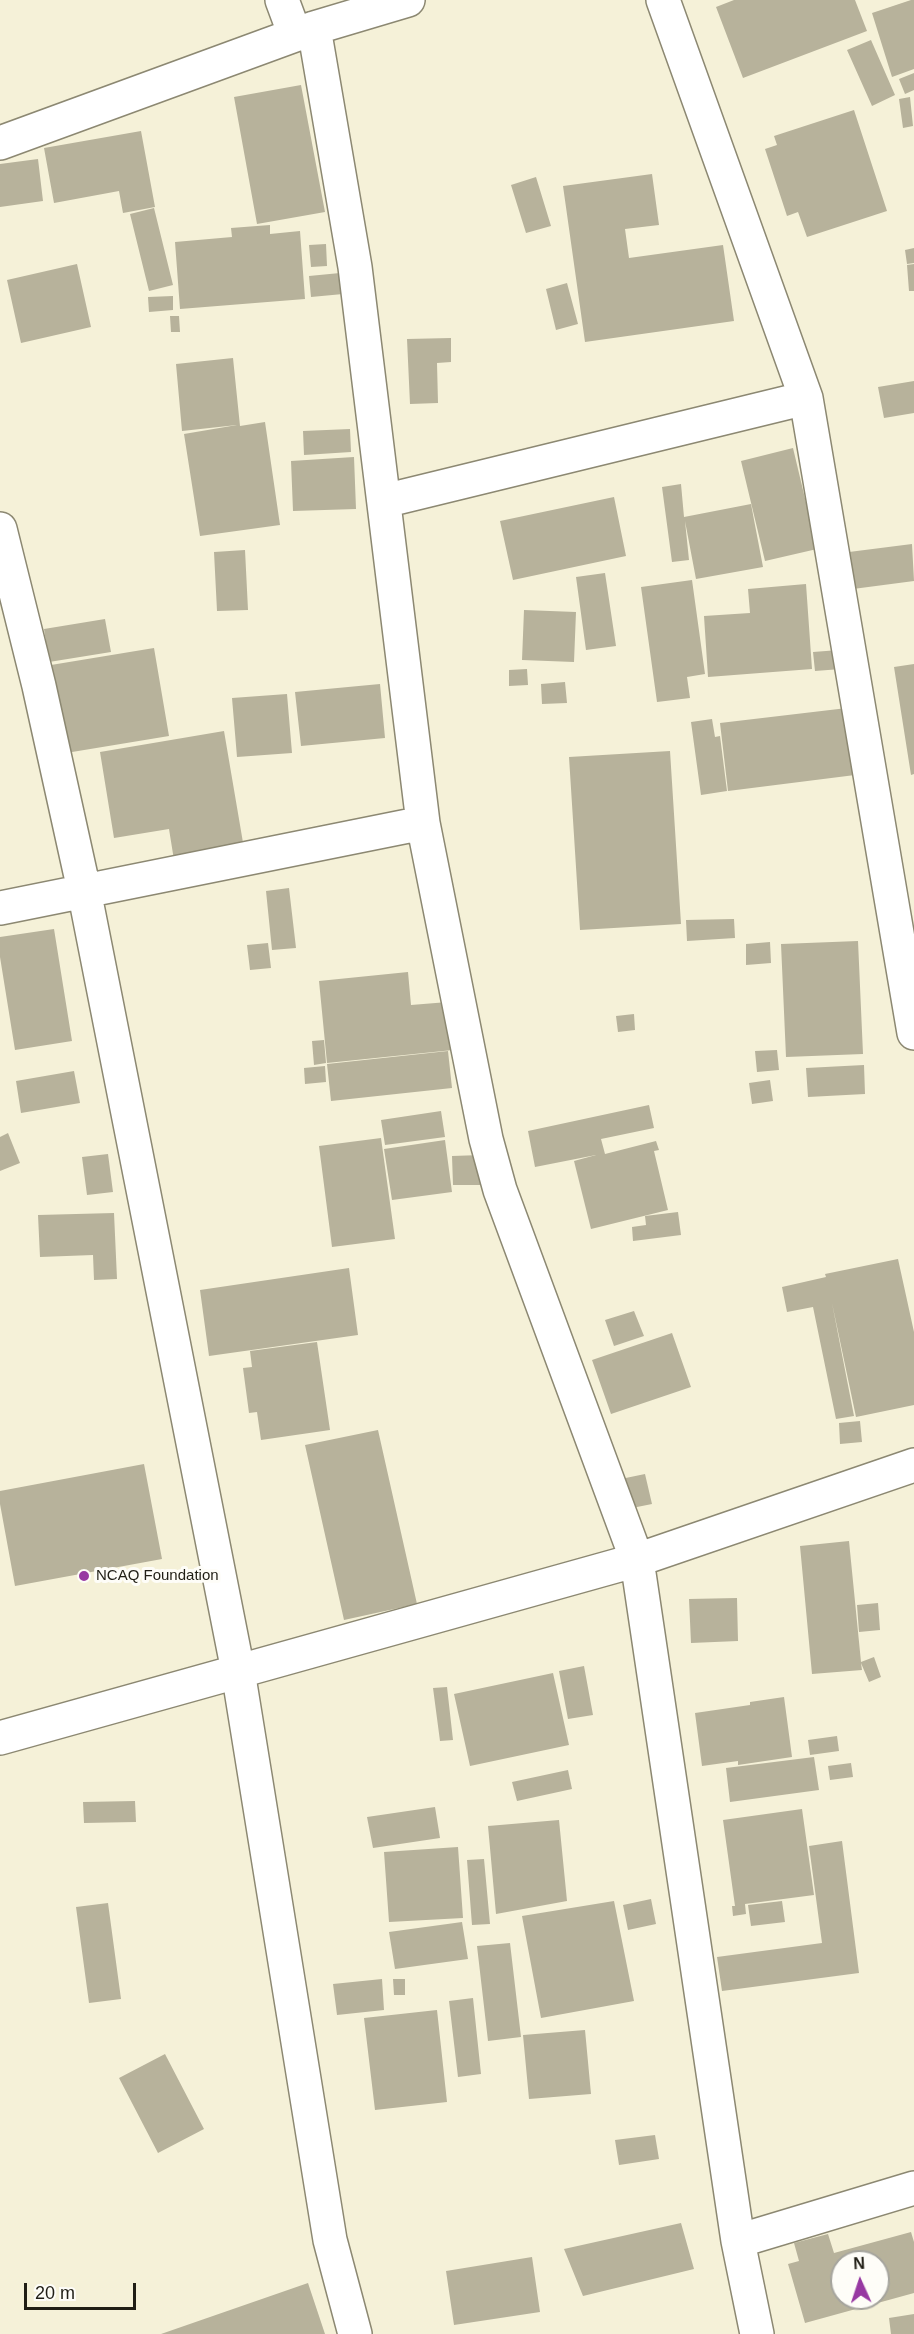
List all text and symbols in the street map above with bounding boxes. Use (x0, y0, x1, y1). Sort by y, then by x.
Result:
place label: NCAQ Foundation (96, 1567, 219, 1585)
marker: NCAQ Foundation (77, 1569, 91, 1583)
north arrow (830, 2250, 890, 2310)
text: N (853, 2255, 865, 2272)
scale bar (27, 2271, 140, 2309)
text: 20 m (35, 2283, 75, 2303)

